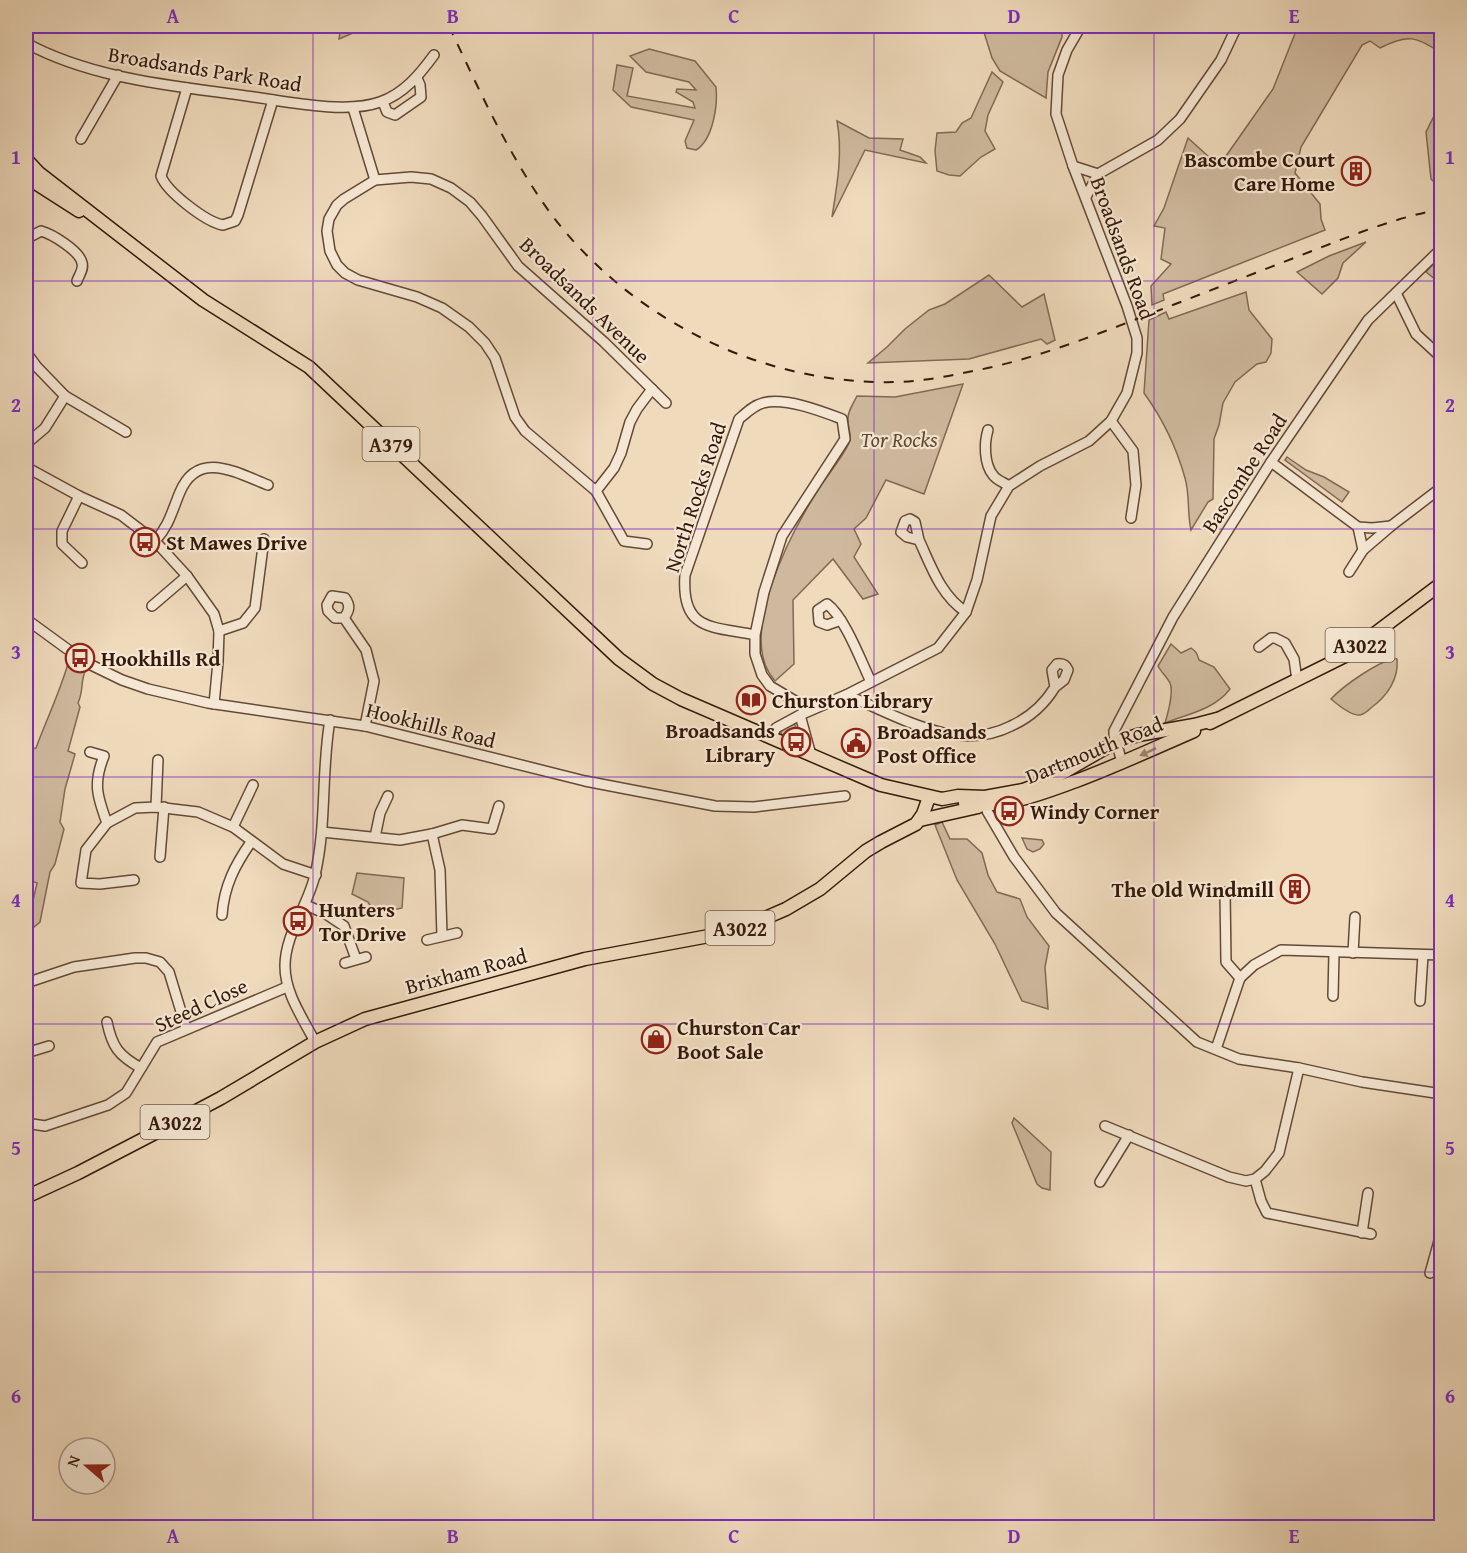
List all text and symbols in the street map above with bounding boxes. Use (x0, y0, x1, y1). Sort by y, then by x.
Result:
text: A (167, 1, 180, 30)
text: B (447, 1, 459, 30)
text: C (728, 1, 740, 30)
text: D (1007, 1, 1021, 30)
text: E (1289, 1, 1300, 30)
street label: Broadsands Park Road (106, 38, 305, 100)
text: 1 (11, 142, 21, 171)
text: 1 (1445, 142, 1455, 171)
place label: Bascombe Court Care Home (1184, 144, 1335, 199)
building icon: Bascombe Court Care Home (1340, 155, 1372, 187)
street label: Broadsands Road (1083, 172, 1164, 325)
street label: Broadsands Avenue (513, 230, 657, 371)
text: 2 (11, 390, 21, 419)
text: 2 (1445, 390, 1455, 419)
street label: Bascombe Road (1194, 407, 1295, 539)
street label: North Rocks Road (656, 417, 734, 576)
park label: Tor Rocks (861, 424, 938, 455)
road number: A379 (362, 427, 420, 461)
bus stop icon: St Mawes Drive (129, 526, 161, 558)
place label: St Mawes Drive (166, 527, 307, 558)
road number: A3022 (1326, 628, 1394, 662)
text: 3 (11, 637, 21, 666)
text: 3 (1445, 637, 1455, 666)
bus stop icon: Hookhills Rd (64, 642, 96, 674)
place label: Hookhills Rd (101, 643, 221, 674)
library icon: Churston Library (735, 684, 767, 716)
place label: Churston Library (772, 685, 933, 716)
street label: Hookhills Road (363, 694, 500, 756)
street label: Dartmouth Road (1021, 708, 1168, 792)
place label: Broadsands Library (665, 715, 775, 770)
place label: Broadsands Post Office (877, 716, 987, 771)
bus stop icon: Broadsands Library (780, 726, 812, 758)
public building icon: Broadsands Post Office (840, 727, 872, 759)
one-way arrow (1139, 747, 1156, 756)
bus stop icon: Windy Corner (993, 795, 1025, 827)
place label: Windy Corner (1030, 796, 1160, 827)
building icon: The Old Windmill (1279, 873, 1311, 905)
place label: The Old Windmill (1112, 874, 1274, 905)
text: 4 (11, 885, 21, 914)
text: 4 (1445, 885, 1455, 914)
place label: Hunters Tor Drive (319, 894, 406, 949)
bus stop icon: Hunters Tor Drive (282, 905, 314, 937)
road number: A3022 (706, 911, 774, 945)
street label: Brixham Road (402, 940, 531, 1002)
street label: Steed Close (149, 970, 253, 1040)
place label: Churston Car Boot Sale (677, 1012, 801, 1067)
shop icon: Churston Car Boot Sale (640, 1023, 672, 1055)
road number: A3022 (140, 1105, 210, 1139)
text: 5 (11, 1133, 21, 1162)
text: 5 (1445, 1133, 1455, 1162)
text: 6 (11, 1381, 21, 1410)
text: 6 (1445, 1381, 1455, 1410)
north arrow (57, 1436, 117, 1496)
text: N (60, 1451, 86, 1470)
text: A (167, 1521, 180, 1550)
text: B (447, 1521, 459, 1550)
text: C (728, 1521, 740, 1550)
text: D (1007, 1521, 1021, 1550)
text: E (1289, 1521, 1300, 1550)

